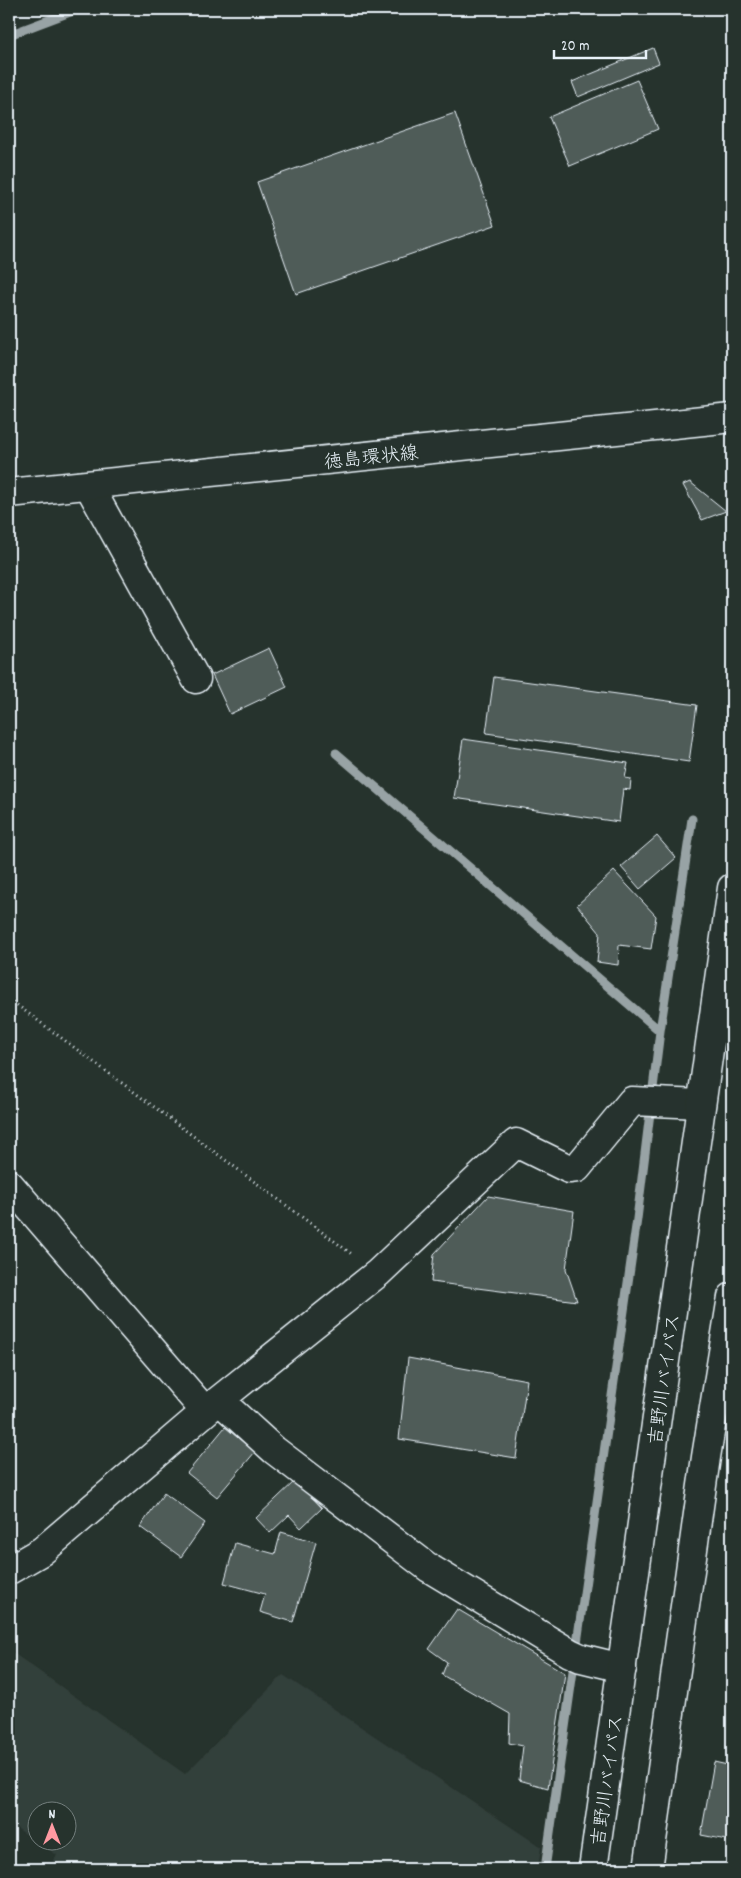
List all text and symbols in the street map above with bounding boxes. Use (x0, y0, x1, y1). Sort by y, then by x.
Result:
scale bar (554, 28, 646, 60)
text: 20 m (561, 36, 589, 58)
street label: 徳島環状線 (323, 441, 420, 478)
street label: 吉野川バイパス (644, 1312, 689, 1447)
street label: 吉野川バイパス (587, 1713, 632, 1848)
north arrow (28, 1800, 78, 1850)
text: N (49, 1805, 56, 1825)

